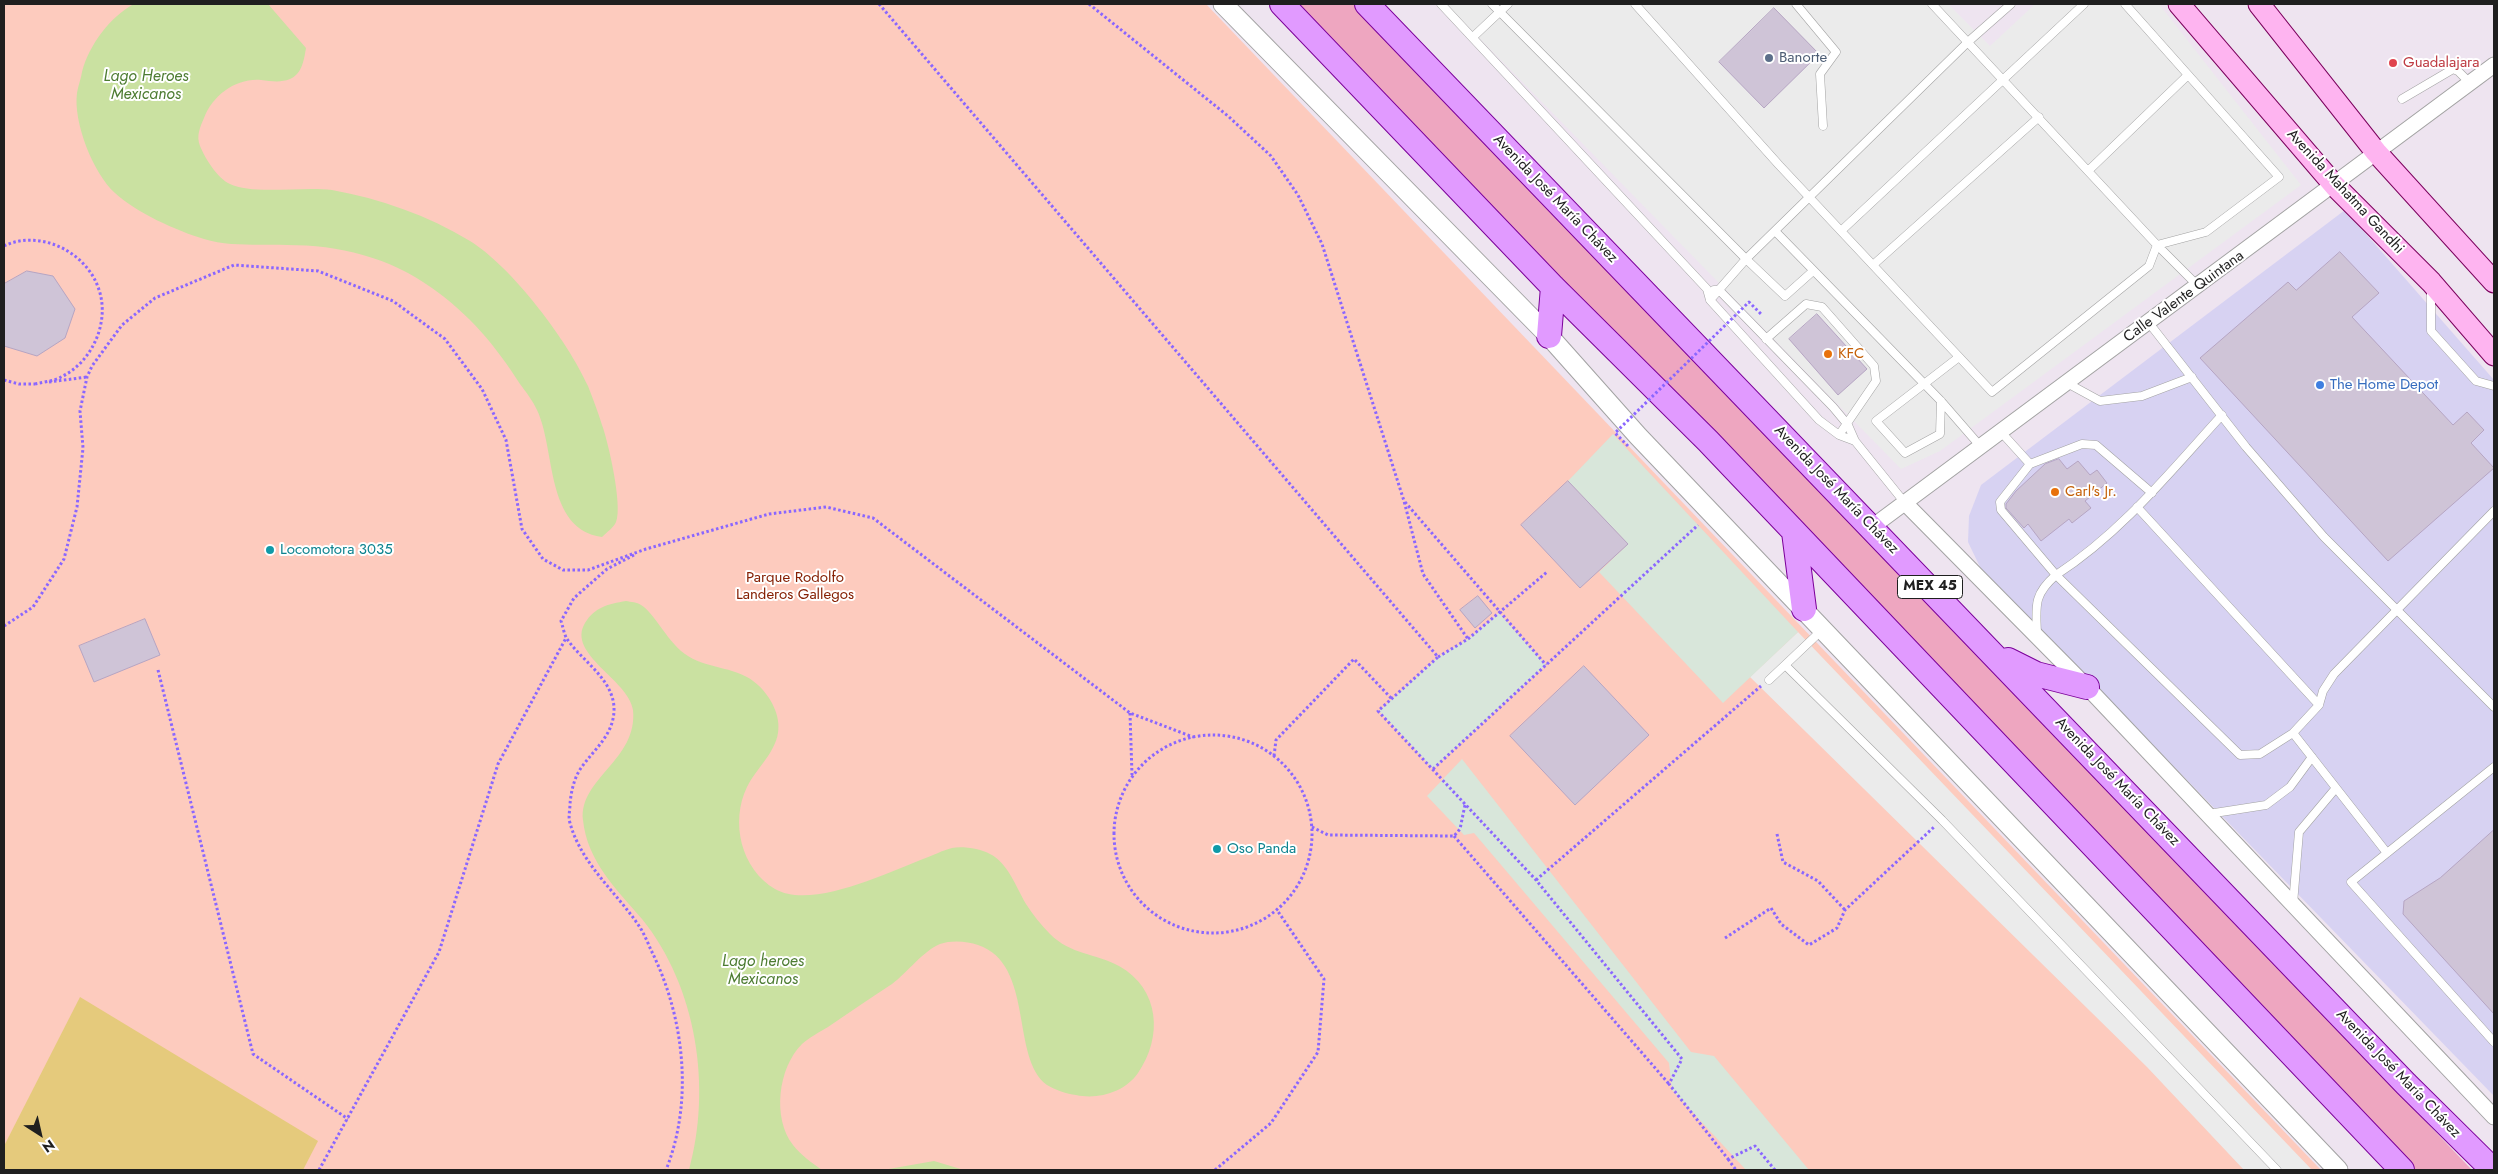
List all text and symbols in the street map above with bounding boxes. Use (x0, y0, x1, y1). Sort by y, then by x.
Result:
place label: Banorte (1779, 49, 1827, 67)
marker: Banorte (1763, 52, 1775, 64)
place label: Guadalajara (2403, 54, 2479, 72)
marker: Guadalajara (2387, 57, 2399, 69)
water label: Lago Heroes Mexicanos (104, 67, 188, 105)
street label: Avenida Mahatma Gandhi (2283, 126, 2407, 258)
street label: Avenida José María Chávez (1489, 131, 1621, 267)
street label: Calle Valente Quintana (2120, 247, 2248, 347)
place label: KFC (1838, 345, 1864, 363)
marker: KFC (1822, 348, 1834, 360)
place label: The Home Depot (2330, 376, 2438, 394)
marker: The Home Depot (2314, 379, 2326, 391)
street label: Avenida José María Chávez (1770, 422, 1902, 558)
place label: Carl's Jr. (2065, 483, 2117, 501)
marker: Carl's Jr. (2049, 486, 2061, 498)
place label: Locomotora 3035 (280, 541, 393, 559)
marker: Locomotora 3035 (264, 544, 276, 556)
park label: Parque Rodolfo Landeros Gallegos (736, 569, 854, 604)
road number: MEX 45 (1898, 576, 1962, 598)
street label: Avenida José María Chávez (2051, 714, 2183, 850)
place label: Oso Panda (1227, 840, 1296, 858)
marker: Oso Panda (1211, 843, 1223, 855)
water label: Lago heroes Mexicanos (722, 952, 804, 990)
street label: Avenida José María Chávez (2332, 1006, 2464, 1142)
north arrow (15, 1109, 65, 1159)
text: N (38, 1135, 59, 1158)

